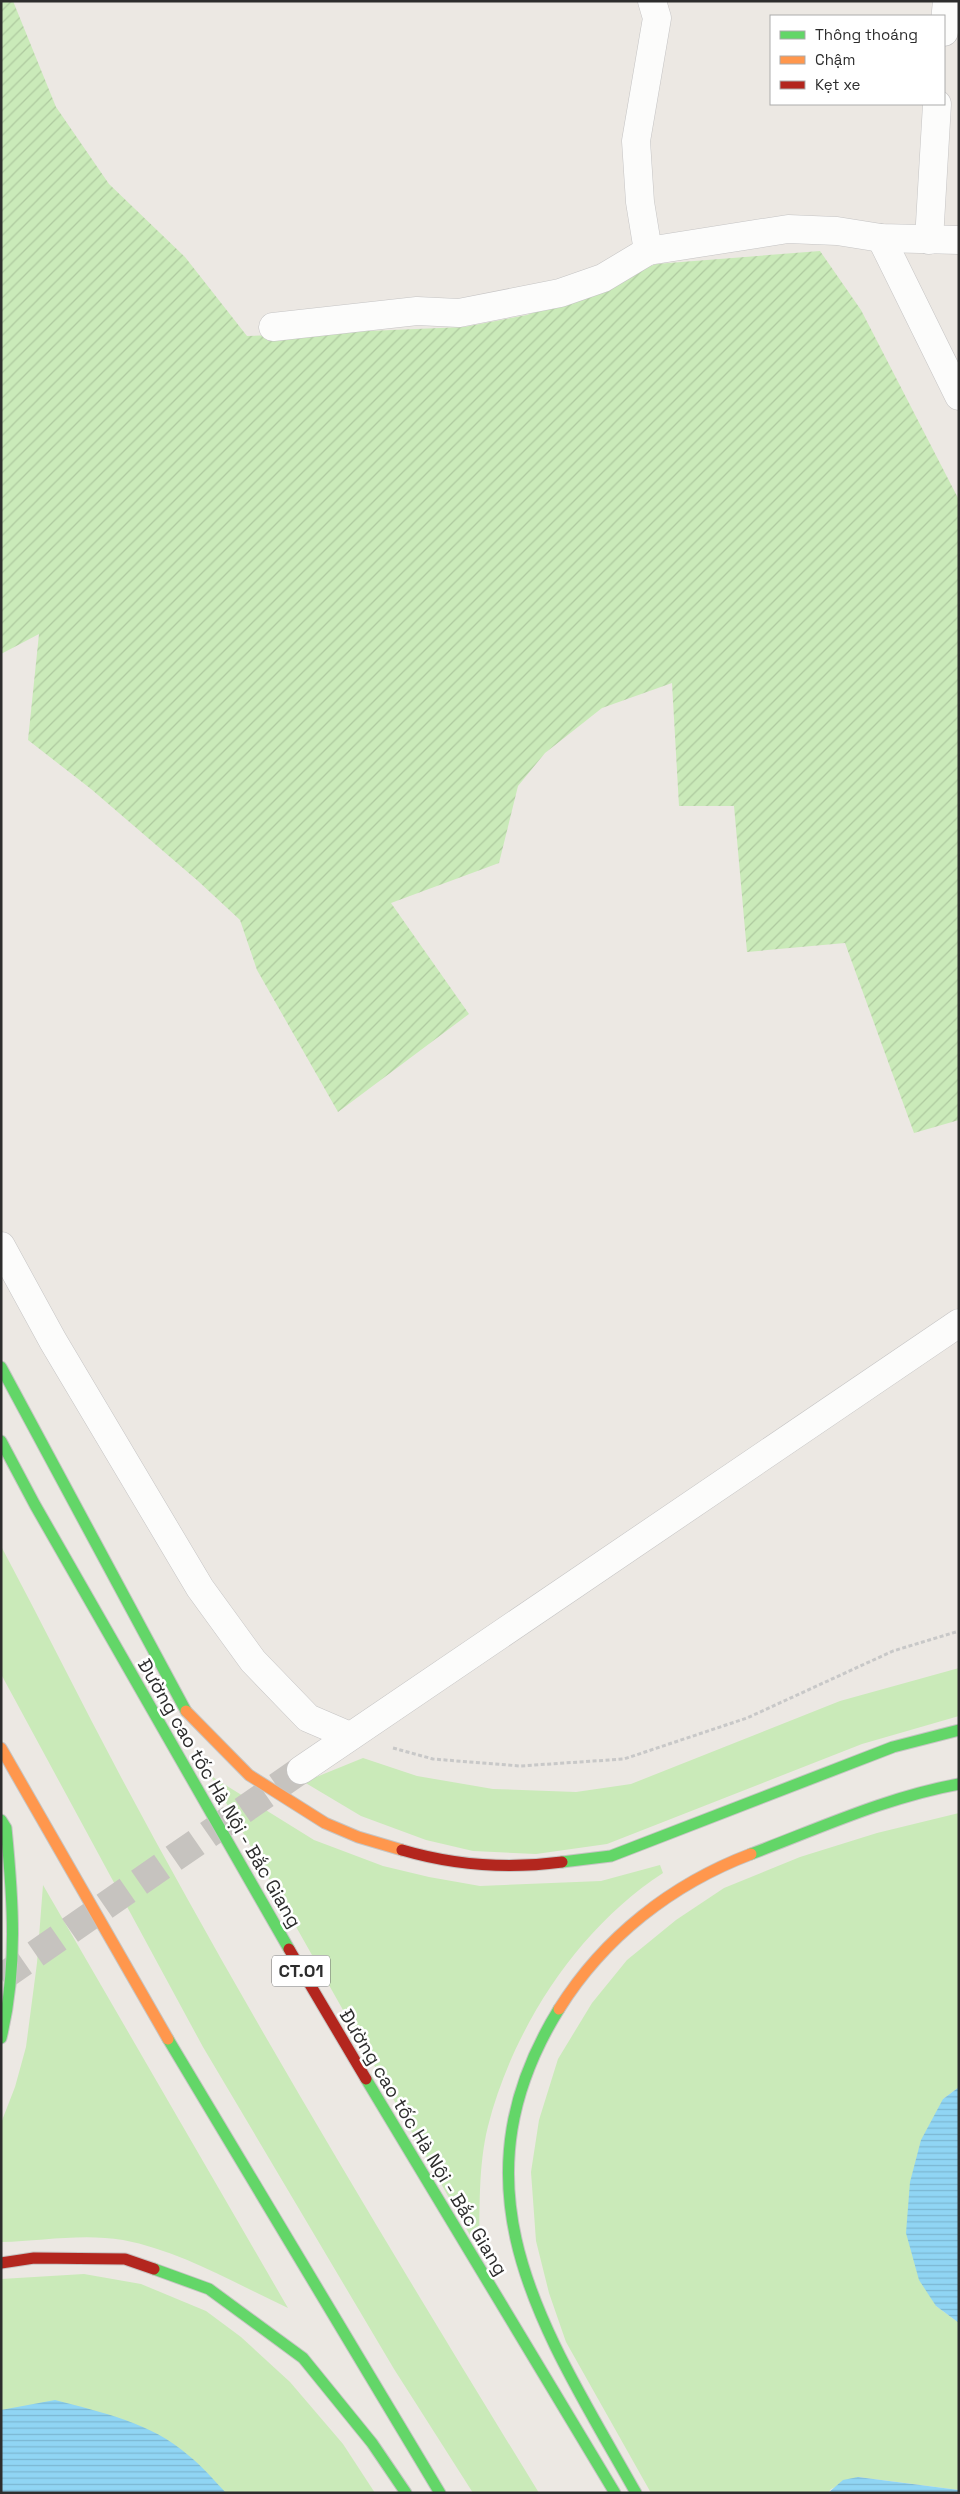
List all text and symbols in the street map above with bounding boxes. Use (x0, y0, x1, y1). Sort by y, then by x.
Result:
legend (770, 15, 945, 105)
text: Thông thoáng (815, 25, 918, 44)
text: Chậm (815, 50, 855, 69)
text: Kẹt xe (815, 75, 861, 94)
street label: Đường cao tốc Hà Nội - Bắc Giang (132, 1654, 307, 1932)
road number: CT.01 (272, 1955, 330, 1986)
street label: Đường cao tốc Hà Nội - Bắc Giang (334, 2004, 513, 2280)

